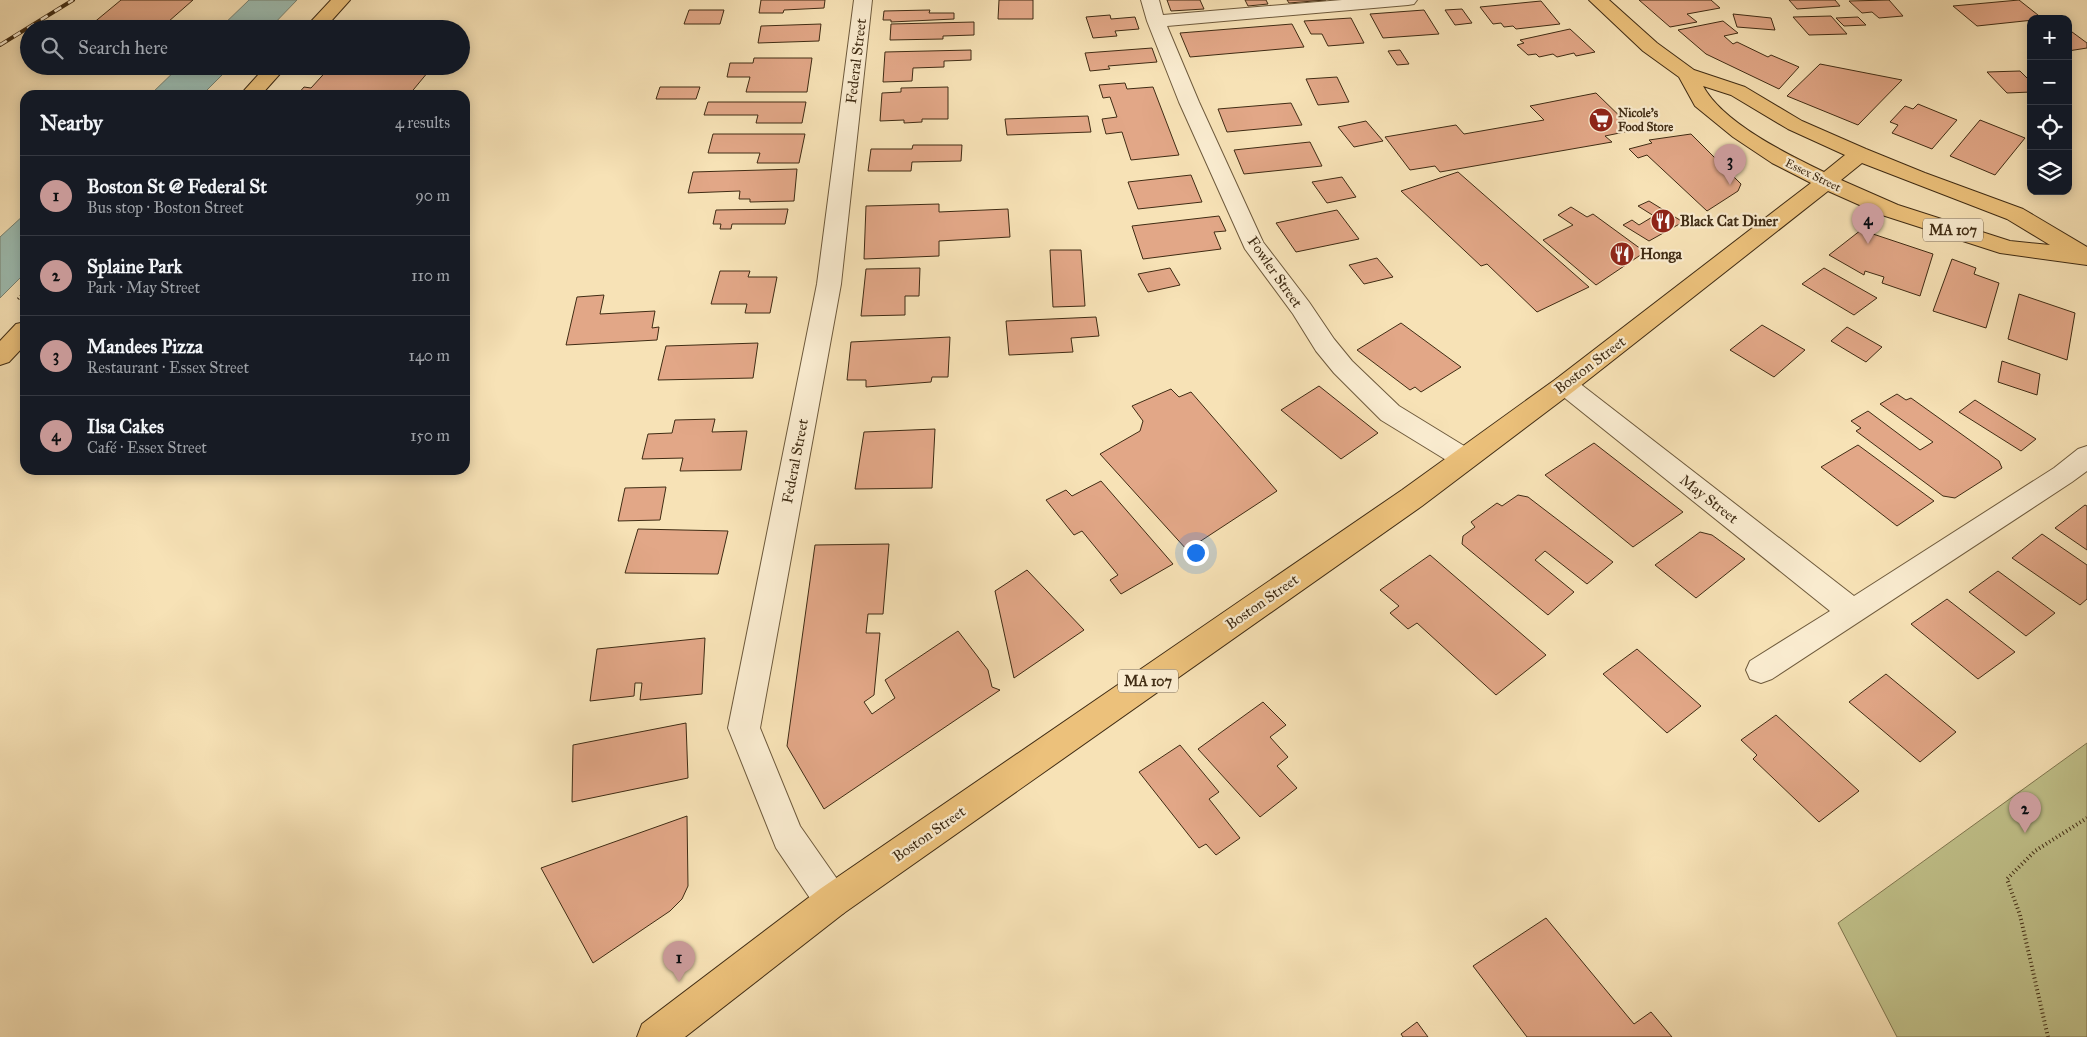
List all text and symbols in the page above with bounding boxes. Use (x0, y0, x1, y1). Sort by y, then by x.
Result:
map controls (2027, 15, 2072, 195)
button: + (2027, 15, 2072, 60)
street label: Federal Street (842, 17, 870, 105)
search box (20, 20, 470, 75)
icon: search (38, 34, 66, 62)
text: Search here (78, 36, 168, 59)
button: − (2027, 60, 2072, 105)
button: locate (2027, 105, 2072, 150)
place label: Nicole's Food Store (1618, 106, 1673, 134)
supermarket icon: Nicole's Food Store (1588, 107, 1614, 133)
text: Nearby (40, 110, 103, 136)
text: 4 results (395, 113, 450, 132)
pin: 3 (1714, 144, 1746, 185)
button: layers (2027, 150, 2072, 195)
street label: Essex Street (1783, 156, 1844, 195)
text: Boston St @ Federal St (87, 175, 267, 198)
text: 1 (53, 186, 59, 205)
text: 90 m (415, 186, 450, 205)
text: Bus stop · Boston Street (87, 198, 244, 217)
pin: 4 (1852, 203, 1884, 244)
restaurant icon: Black Cat Diner (1650, 208, 1676, 234)
place label: Black Cat Diner (1680, 212, 1778, 230)
road number: MA 107 (1923, 218, 1983, 242)
street label: Fowler Street (1244, 233, 1307, 312)
restaurant icon: Honga (1609, 241, 1635, 267)
place label: Honga (1640, 245, 1683, 264)
text: Splaine Park (87, 255, 182, 278)
text: 2 (52, 266, 60, 285)
text: 110 m (411, 266, 450, 285)
text: Park · May Street (87, 278, 200, 297)
street label: Boston Street (1551, 332, 1630, 398)
text: Mandees Pizza (87, 335, 203, 358)
text: 3 (53, 346, 59, 365)
text: 140 m (409, 346, 450, 365)
text: Restaurant · Essex Street (87, 358, 249, 377)
text: Ilsa Cakes (87, 415, 164, 438)
street label: Federal Street (778, 416, 812, 505)
text: 4 (52, 426, 60, 445)
text: 150 m (410, 426, 450, 445)
text: Café · Essex Street (87, 438, 207, 457)
street label: May Street (1676, 471, 1742, 528)
your location (1183, 540, 1209, 566)
street label: Boston Street (1222, 570, 1302, 634)
road number: MA 107 (1118, 669, 1178, 692)
pin: 2 (2009, 792, 2041, 833)
street label: Boston Street (889, 802, 969, 866)
pin: 1 (663, 941, 695, 982)

